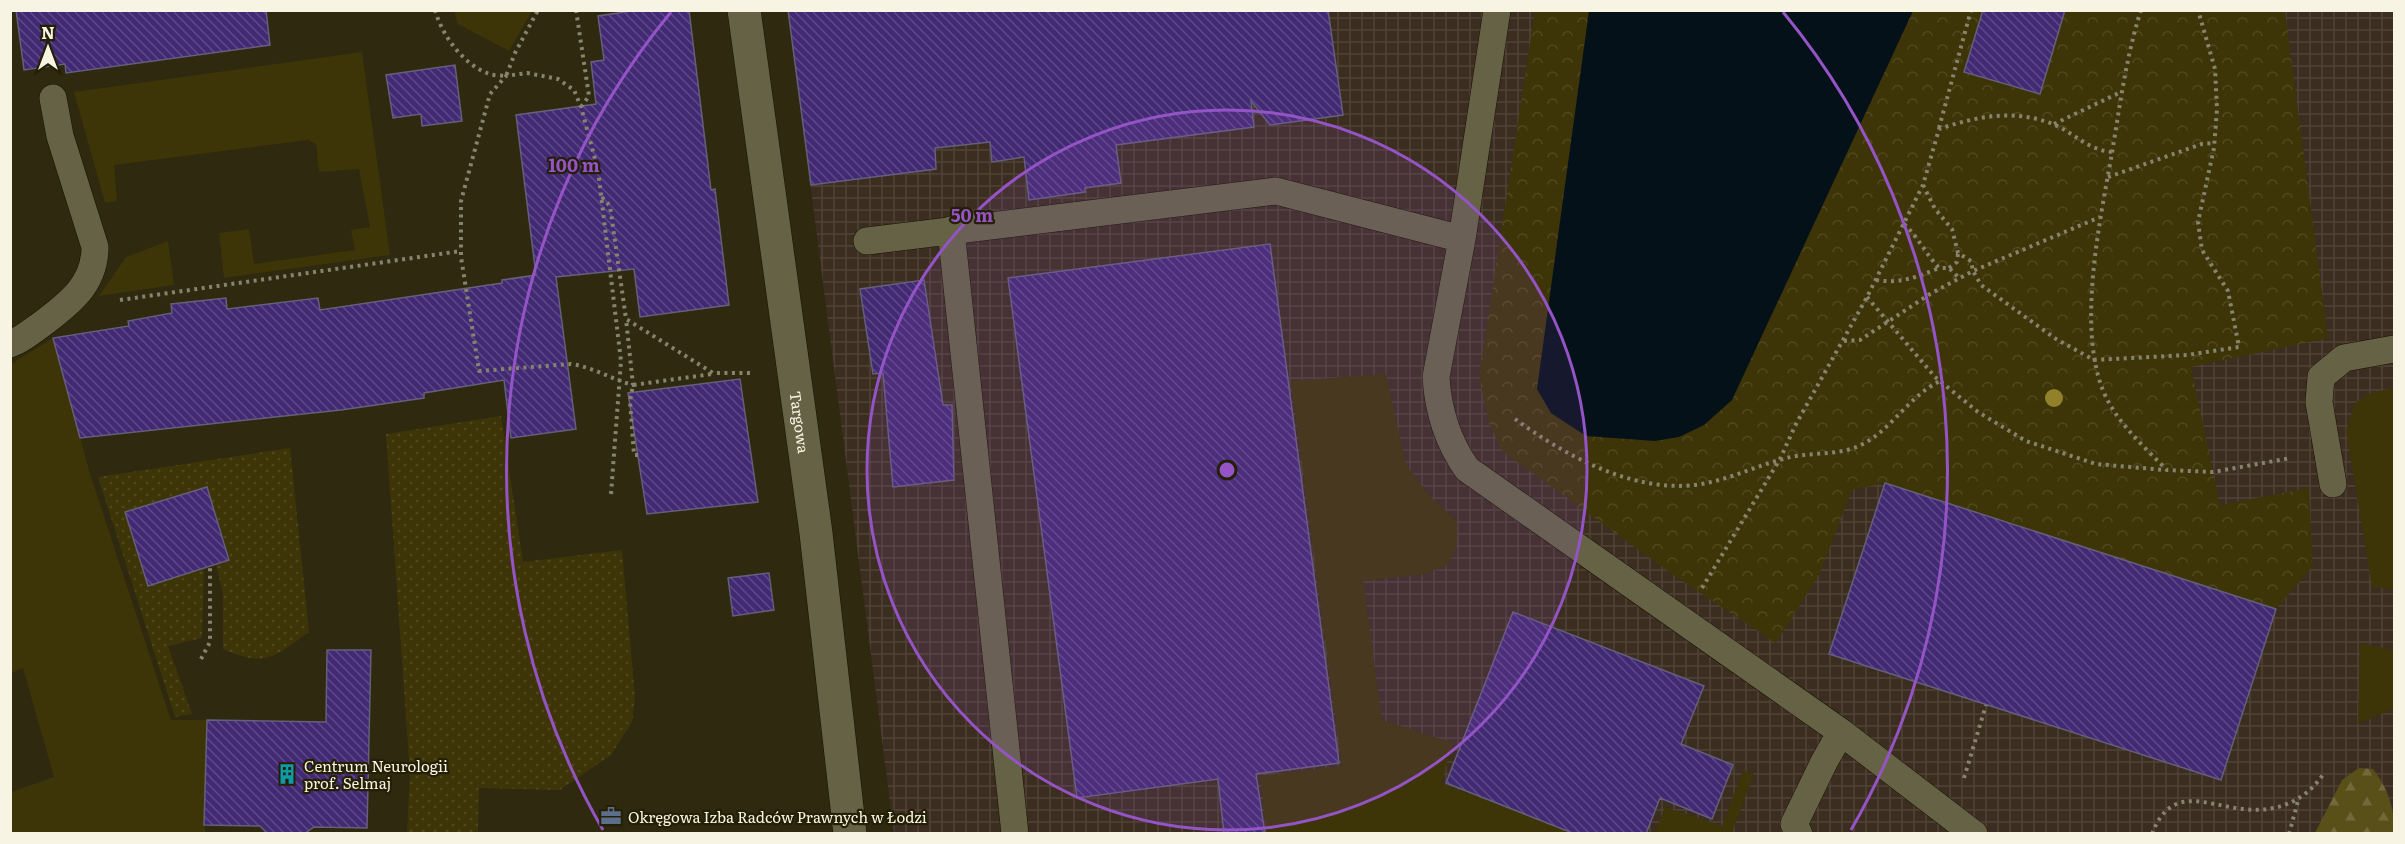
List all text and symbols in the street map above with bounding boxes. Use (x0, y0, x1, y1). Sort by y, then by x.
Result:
north arrow (18, 18, 78, 78)
text: N (41, 20, 55, 44)
text: 100 m (548, 151, 600, 178)
text: 50 m (951, 201, 993, 228)
street label: Targowa (785, 390, 817, 456)
centre of rings (1217, 460, 1237, 480)
place label: Centrum Neurologii prof. Selmaj (304, 754, 448, 794)
building icon: Centrum Neurologii prof. Selmaj (275, 762, 299, 786)
office icon: Okręgowa Izba Radców Prawnych w Łodzi (599, 804, 623, 828)
place label: Okręgowa Izba Radców Prawnych w Łodzi (628, 805, 927, 828)

